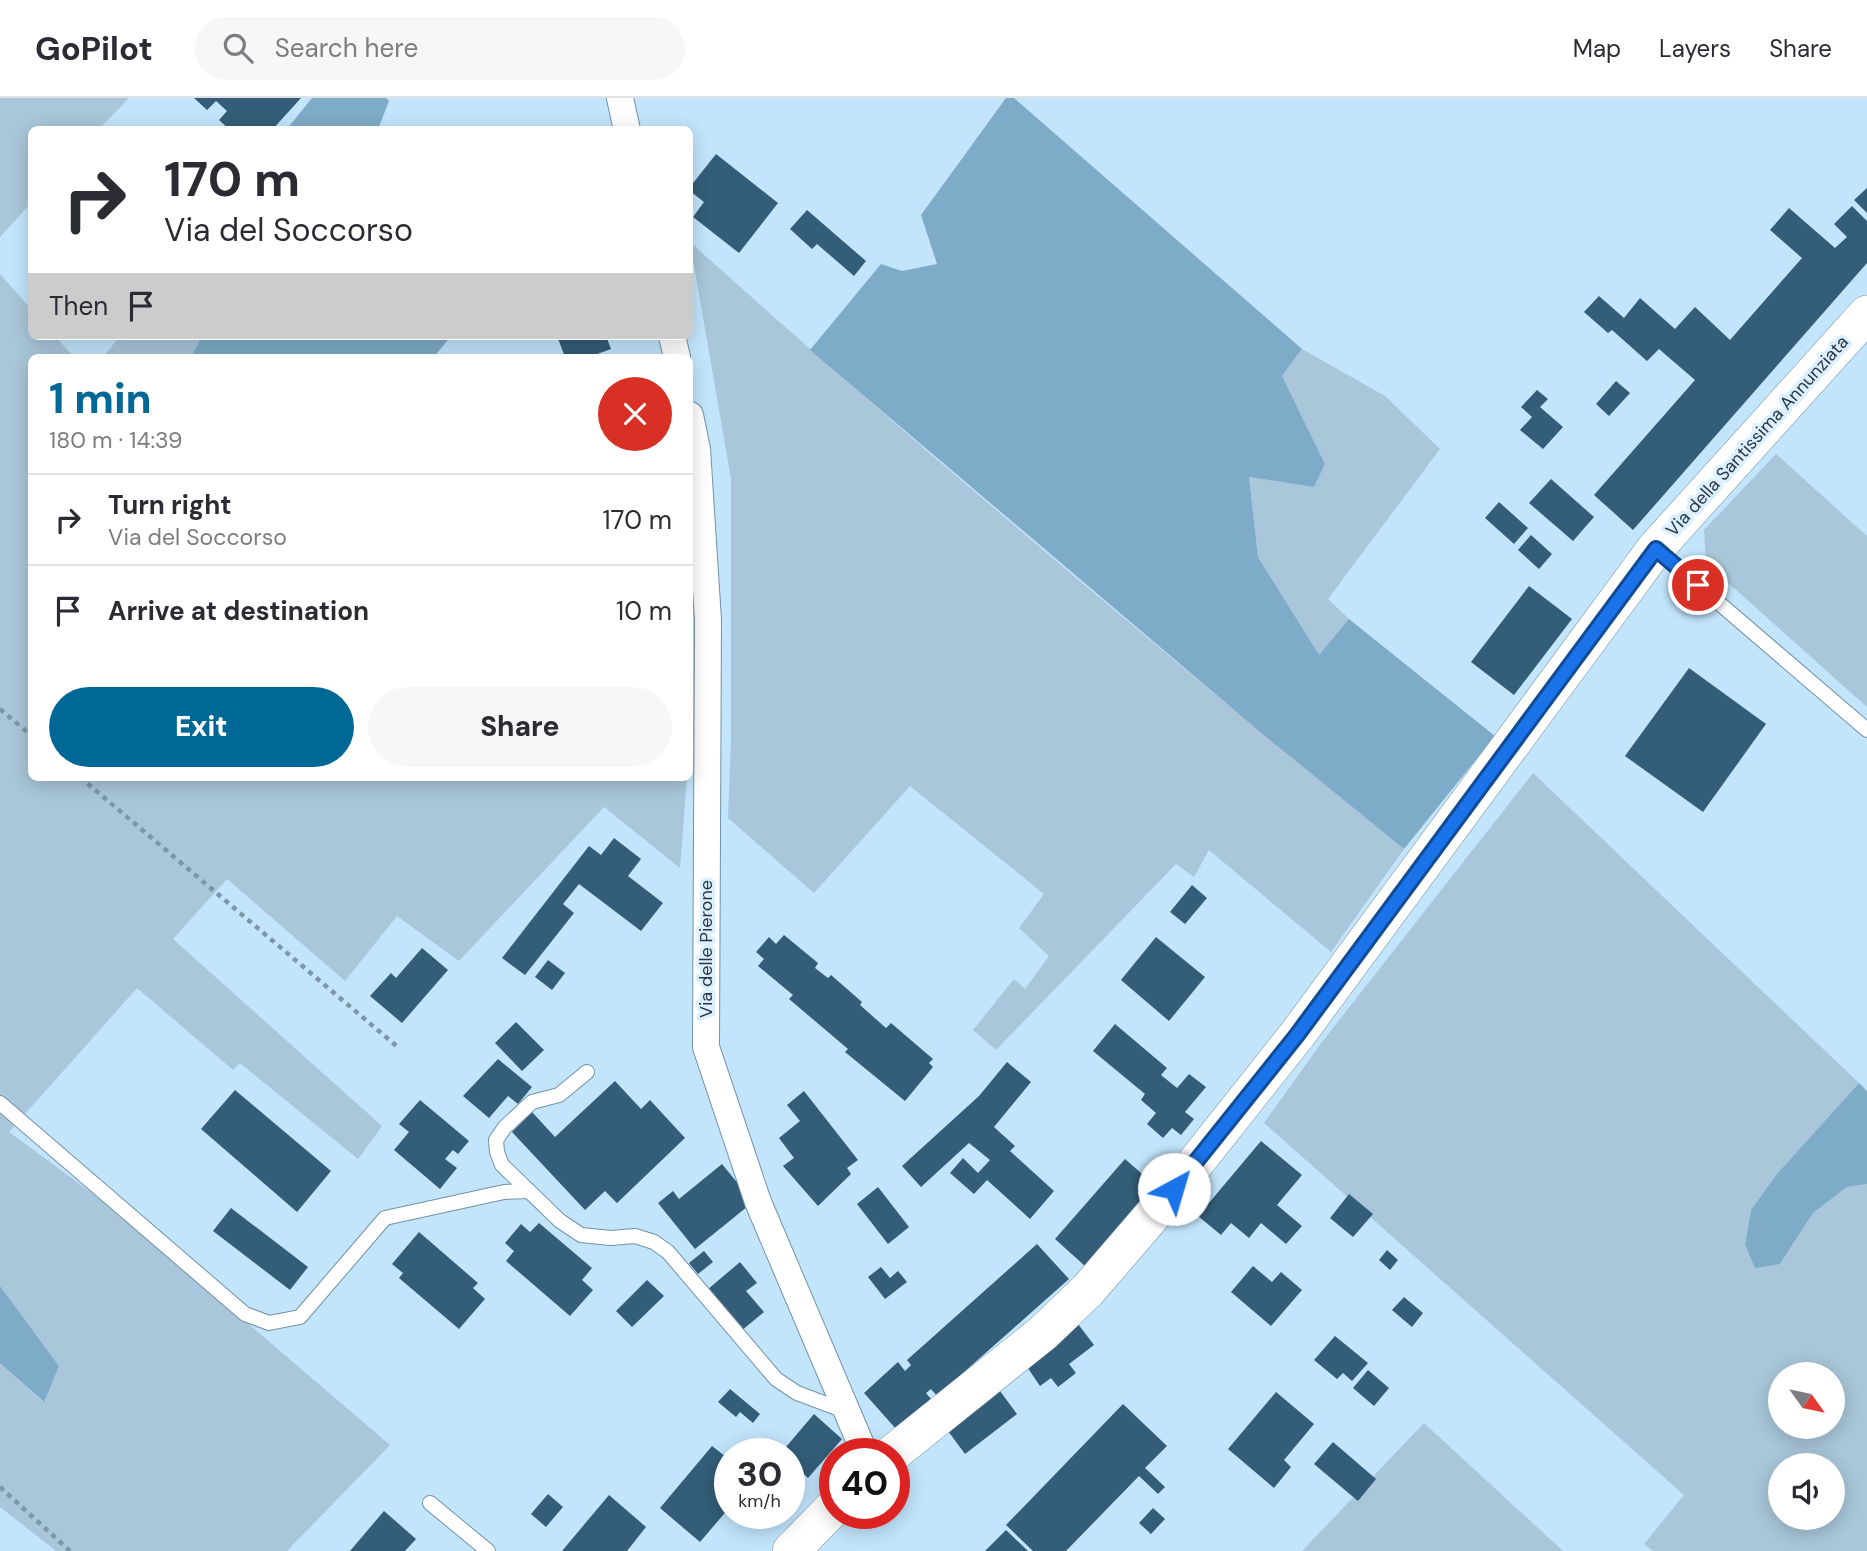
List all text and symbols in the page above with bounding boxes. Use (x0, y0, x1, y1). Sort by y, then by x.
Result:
search box (195, 17, 685, 80)
text: GoPilot (35, 27, 153, 70)
icon: search (219, 29, 257, 67)
text: Search here (275, 31, 418, 65)
text: Map (1573, 33, 1621, 64)
text: Layers (1659, 33, 1731, 64)
text: Share (1769, 33, 1832, 64)
text: 170 m (164, 147, 300, 211)
icon: right (49, 154, 140, 245)
text: Via del Soccorso (164, 209, 413, 251)
icon: arrive (122, 287, 160, 325)
text: Then (49, 289, 108, 323)
street label: Via della Santissima Annunziata (1660, 331, 1854, 541)
text: 1 min (49, 371, 152, 426)
button: close (598, 377, 672, 451)
text: 180 m · 14:39 (49, 425, 182, 455)
text: Turn right (108, 488, 232, 522)
icon: right (49, 501, 87, 539)
text: 170 m (603, 503, 672, 537)
text: Via del Soccorso (108, 522, 287, 552)
pin (1668, 555, 1728, 615)
icon: arrive (1679, 566, 1717, 604)
icon: arrive (49, 592, 87, 630)
text: Arrive at destination (108, 594, 369, 628)
text: 10 m (616, 594, 672, 628)
button: Exit (49, 687, 354, 767)
button: Share (368, 687, 672, 767)
street label: Via delle Pierone (694, 880, 718, 1018)
position arrow (1137, 1152, 1211, 1226)
north arrow (1768, 1362, 1844, 1438)
map controls (1768, 1362, 1845, 1530)
speed limit sign: 40 (819, 1438, 910, 1529)
text: 30 (737, 1451, 782, 1497)
button: sound (1768, 1453, 1845, 1530)
text: km/h (738, 1489, 781, 1513)

